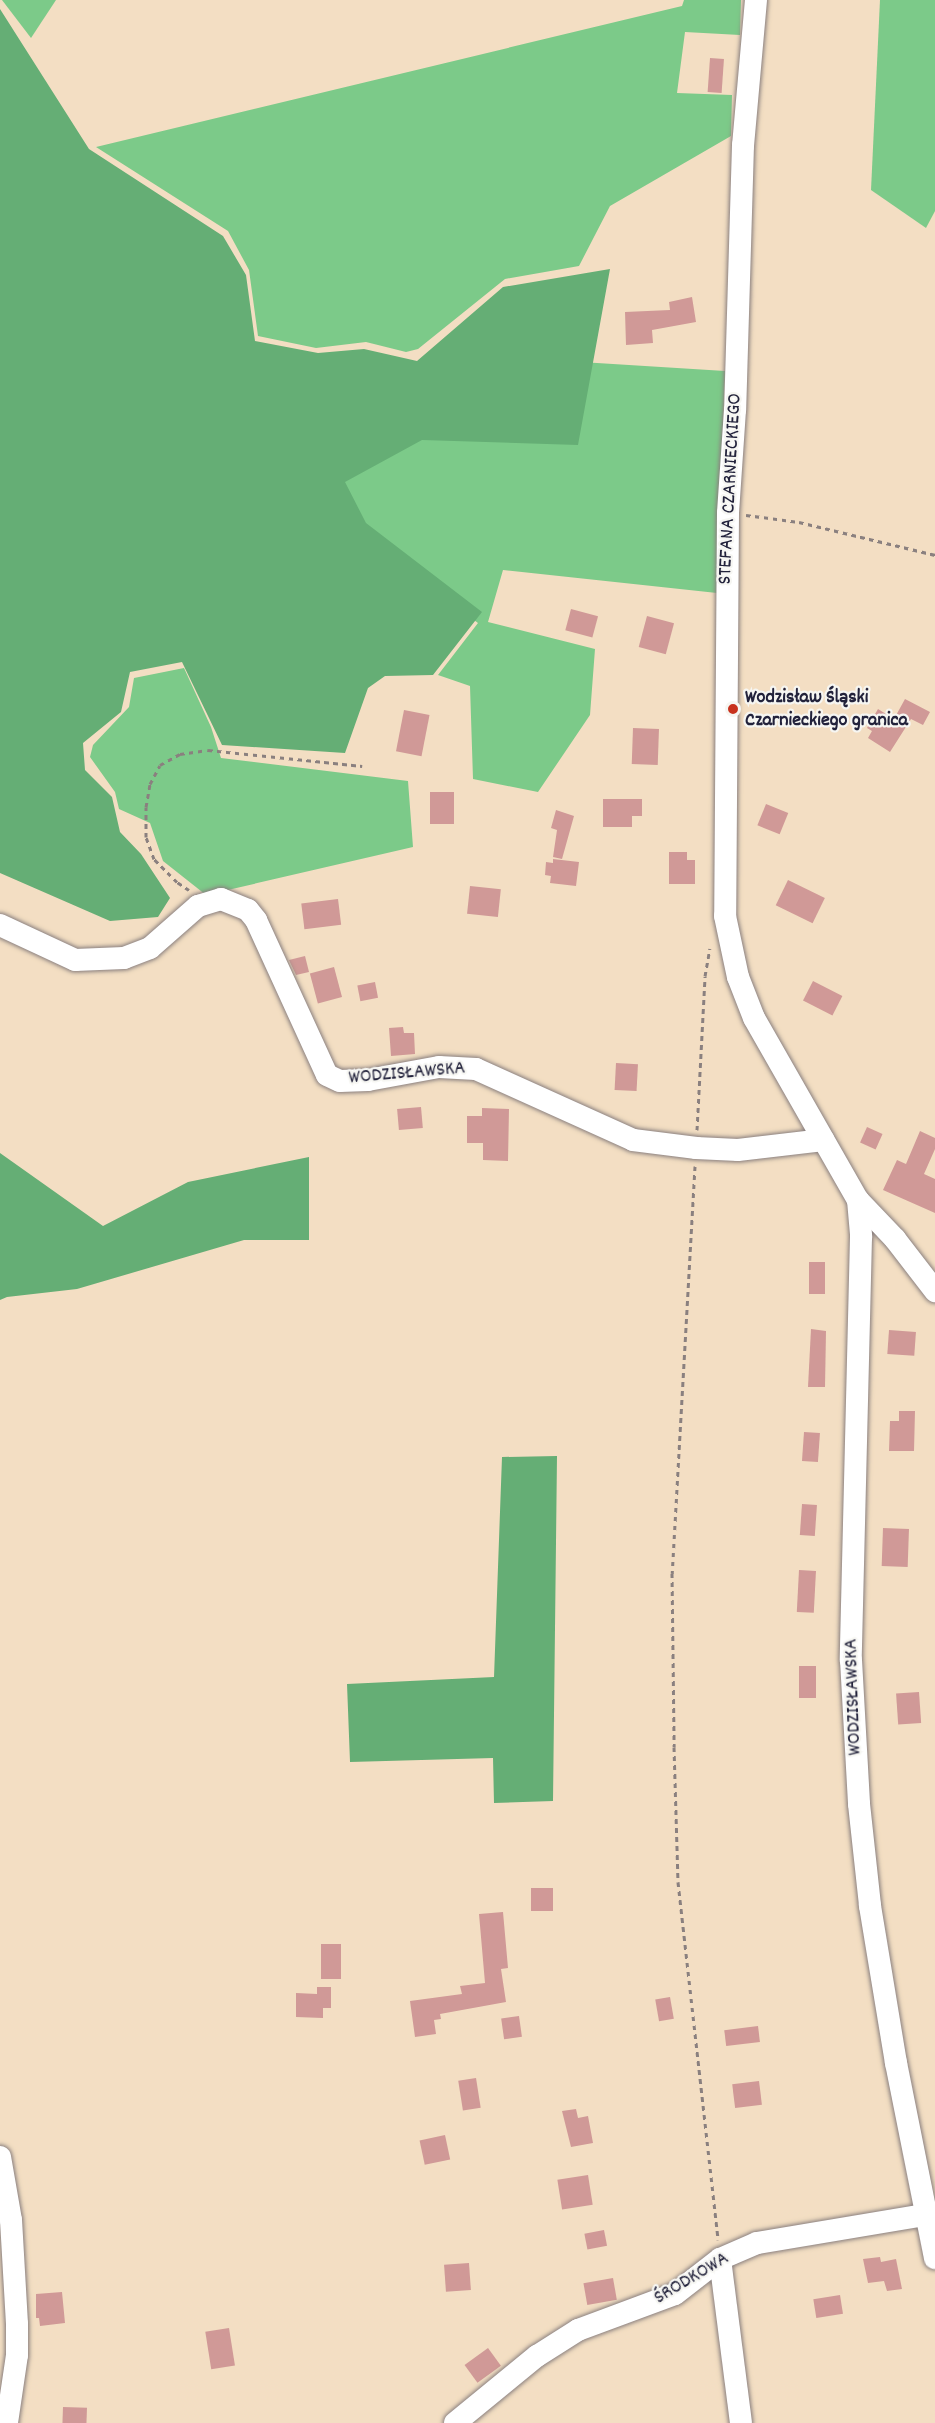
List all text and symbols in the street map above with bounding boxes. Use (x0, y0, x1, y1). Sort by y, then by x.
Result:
street label: STEFANA CZARNIECKIEGO (714, 393, 748, 585)
place label: Wodzisław Śląski Czarnieckiego granica (745, 686, 908, 733)
marker: Wodzisław Śląski Czarnieckiego granica (726, 702, 740, 716)
street label: WODZISŁAWSKA (348, 1057, 466, 1091)
street label: WODZISŁAWSKA (840, 1638, 868, 1756)
street label: ŚRODKOWA (650, 2247, 734, 2311)

